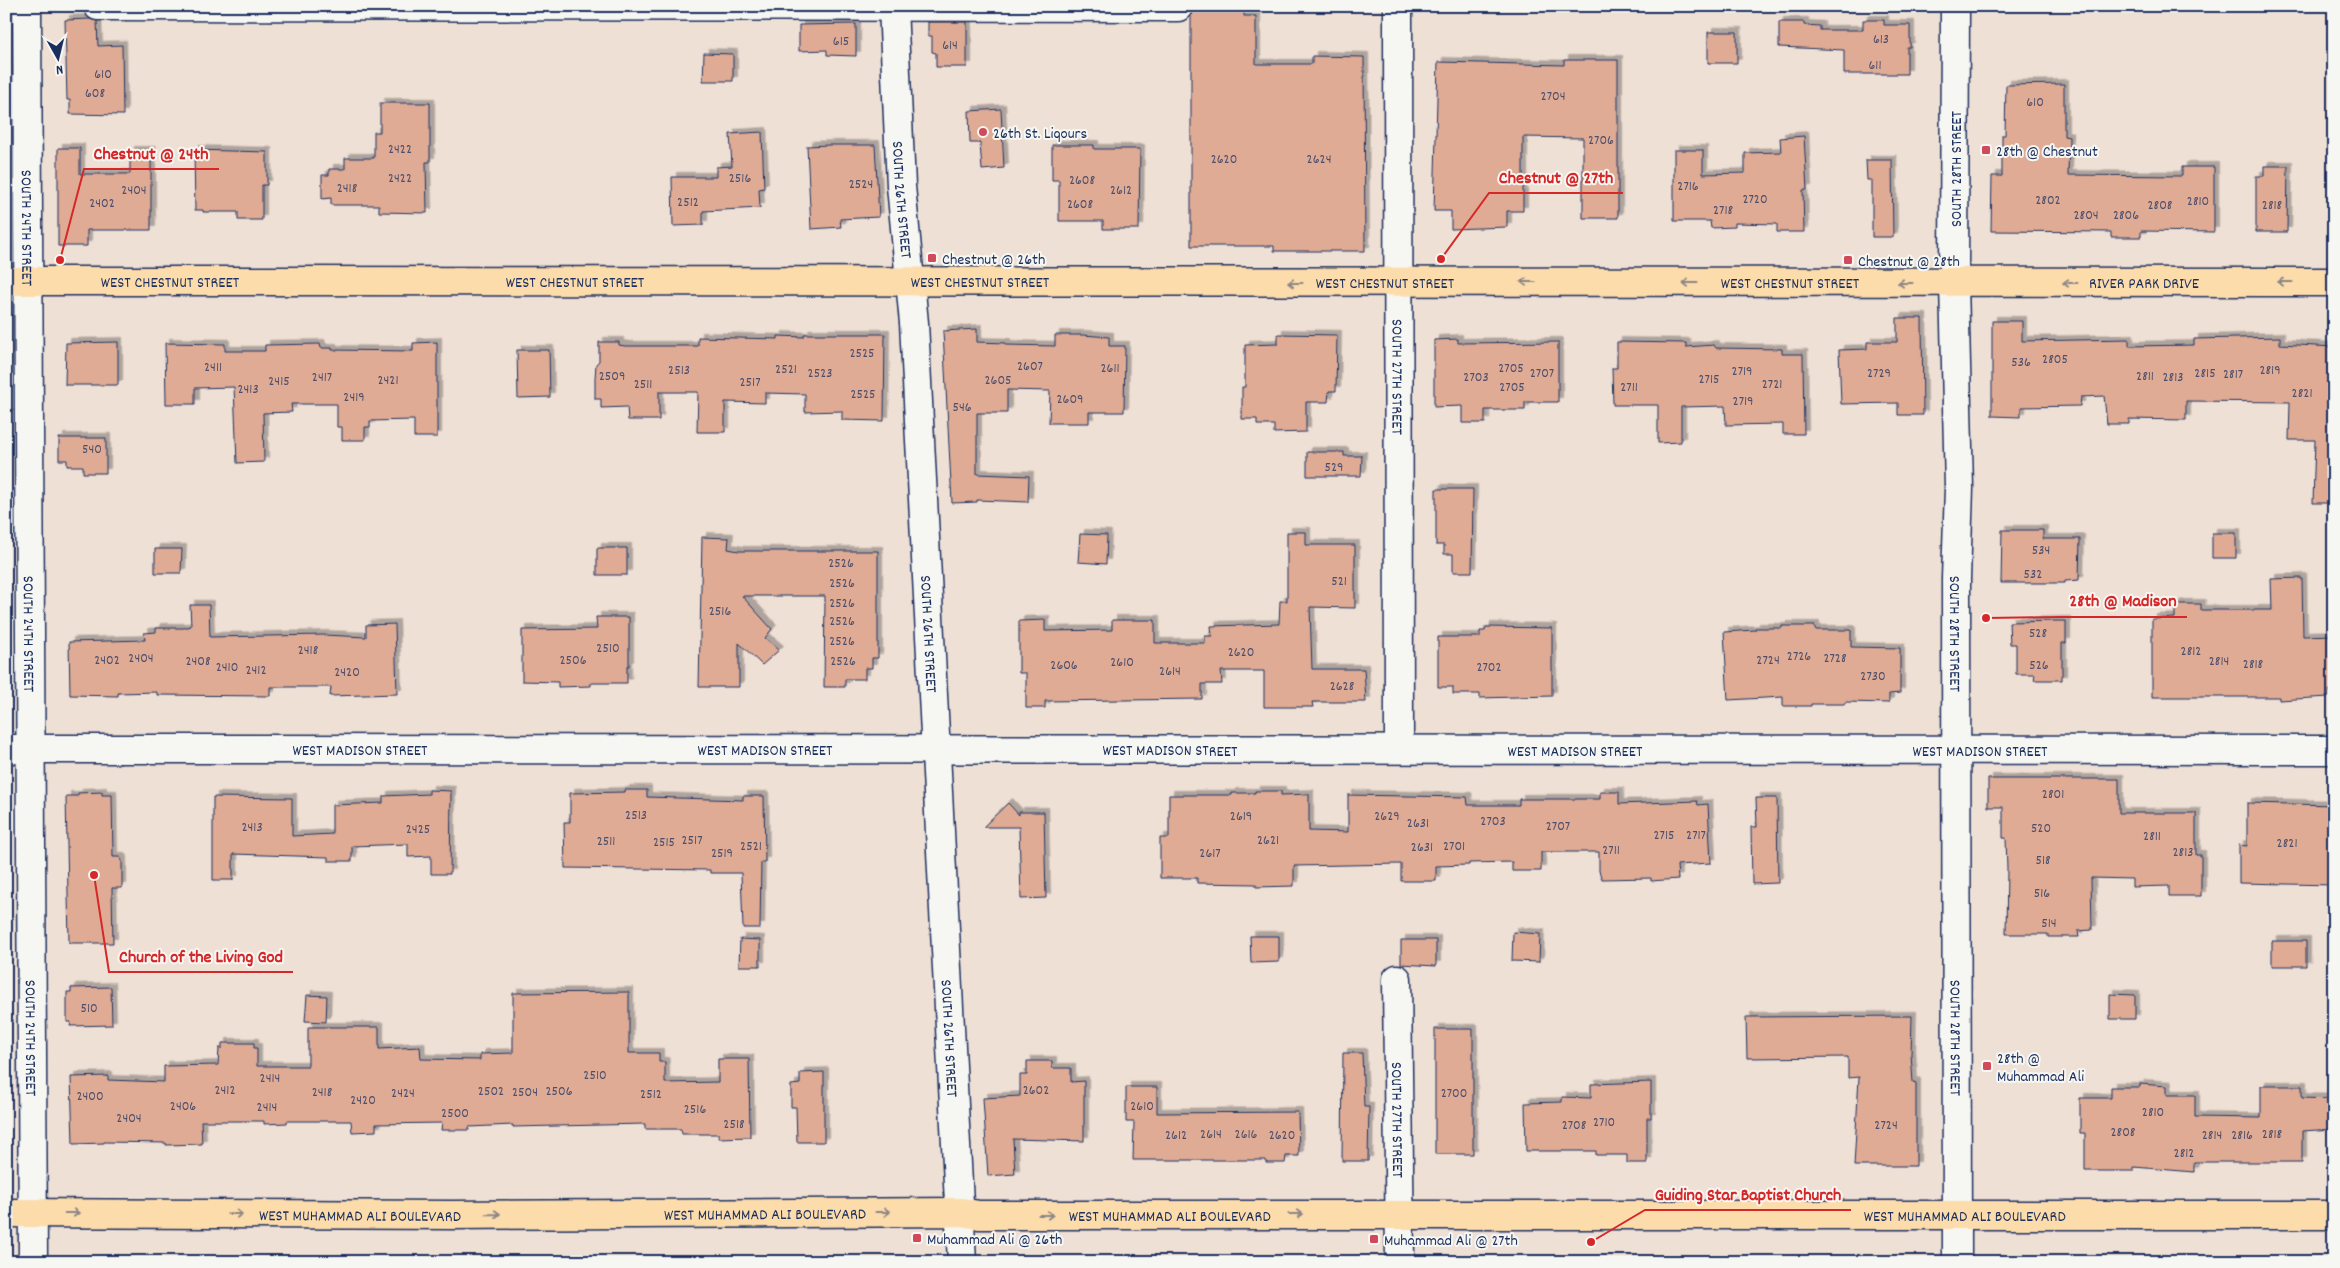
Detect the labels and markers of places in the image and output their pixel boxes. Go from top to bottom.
place label: 26th St. Liqours [993,123,1088,146]
marker: 26th St. Liqours [977,126,989,138]
callout: Chestnut @ 24th [84,136,219,169]
place label: 28th @ Chestnut [1996,141,2098,164]
marker: 28th @ Chestnut [1980,144,1992,156]
callout: Chestnut @ 27th [1489,160,1623,193]
place label: Chestnut @ 26th [942,249,1045,272]
place label: Chestnut @ 28th [1858,251,1960,274]
marker: Chestnut @ 26th [926,252,938,264]
marker: Chestnut @ 28th [1842,254,1854,266]
callout: 28th @ Madison [2060,584,2187,617]
callout: Church of the Living God [109,939,293,972]
place label: 28th @ Muhammad Ali [1997,1048,2084,1089]
marker: 28th @ Muhammad Ali [1981,1060,1993,1072]
callout: Guiding Star Baptist Church [1645,1177,1851,1210]
place label: Muhammad Ali @ 26th [927,1229,1062,1252]
place label: Muhammad Ali @ 27th [1384,1230,1518,1253]
marker: Muhammad Ali @ 26th [911,1232,923,1244]
marker: Muhammad Ali @ 27th [1368,1233,1380,1245]

